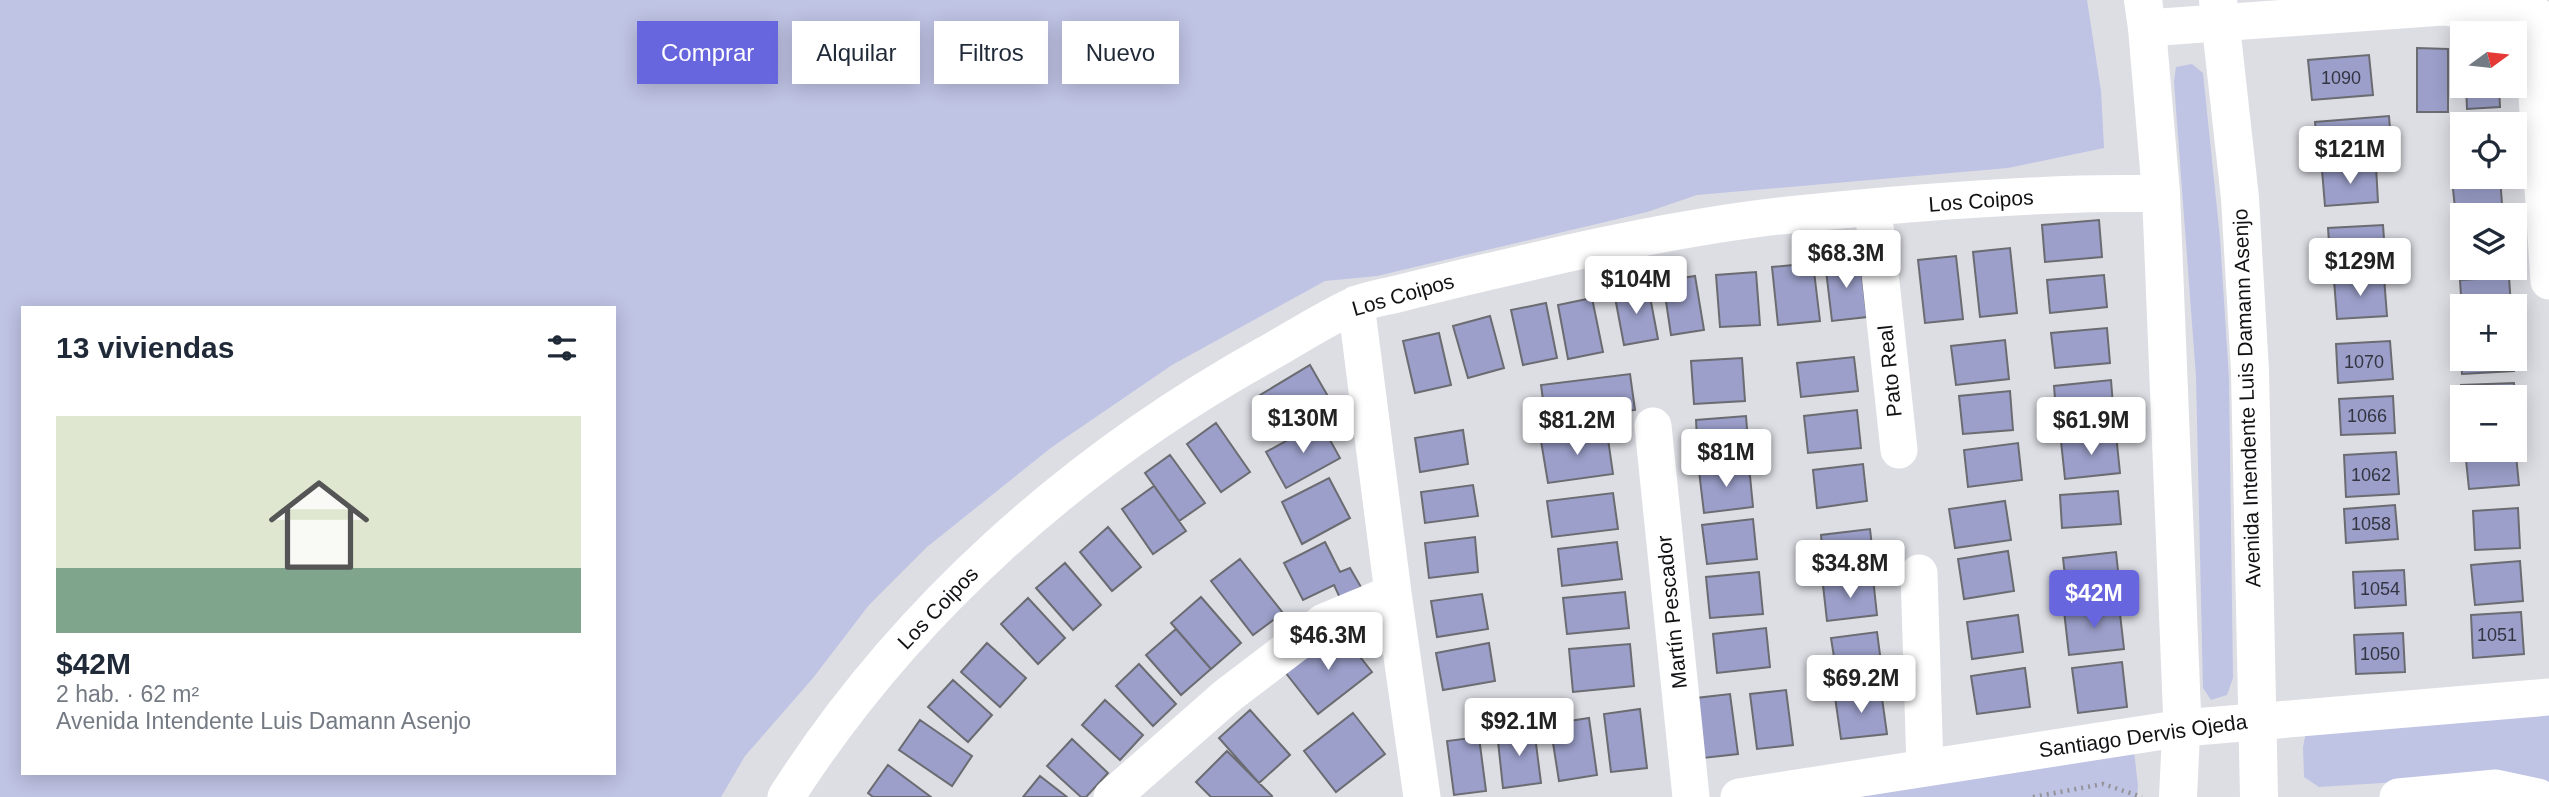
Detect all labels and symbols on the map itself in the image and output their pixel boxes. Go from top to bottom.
north arrow [2450,21,2527,98]
house number: 1090 [2321,68,2361,88]
pin: $121M [2301,127,2399,186]
street label: Los Coipos [1928,185,2034,216]
street label: Avenida Intendente Luis Damann Asenjo [2228,208,2265,588]
pin: $68.3M [1789,230,1903,290]
pin: $129M [2311,238,2409,298]
pin: $104M [1587,256,1685,316]
street label: Los Coipos [1349,269,1457,320]
street label: Pato Real [1873,324,1906,418]
house number: 1070 [2344,352,2384,372]
pin: $130M [1254,396,1352,455]
pin: $81.2M [1520,398,1634,457]
pin: $61.9M [2034,398,2148,457]
house number: 1066 [2347,406,2387,426]
pin: $81M [1685,430,1767,489]
house number: 1062 [2351,465,2391,485]
house number: 1058 [2351,514,2391,534]
street label: Martín Pescador [1652,534,1691,690]
pin: $34.8M [1793,540,1907,600]
street label: Los Coipos [893,562,982,653]
pin: $42M [2053,570,2135,630]
house number: 1054 [2360,579,2400,599]
pin: $46.3M [1271,612,1385,672]
house number: 1051 [2477,625,2517,645]
house number: 1050 [2360,644,2400,664]
pin: $69.2M [1804,656,1918,715]
pin: $92.1M [1462,698,1576,758]
street label: Santiago Dervis Ojeda [2037,709,2249,762]

